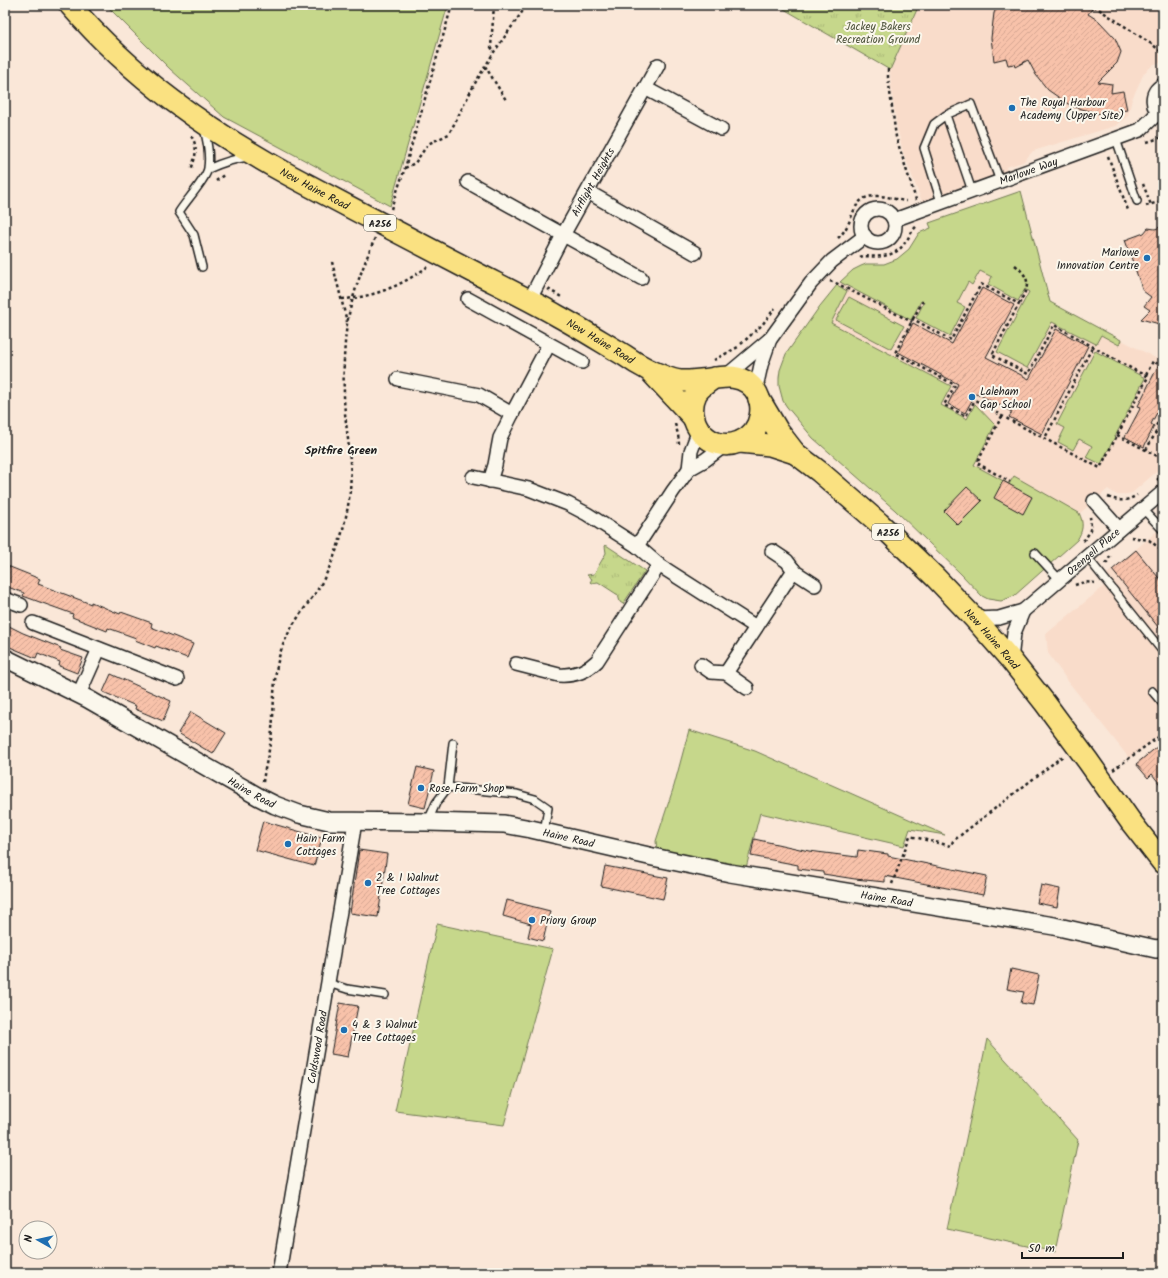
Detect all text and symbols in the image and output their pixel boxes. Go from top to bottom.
park label: Jackey Bakers Recreation Ground [836,18,921,49]
place label: The Royal Harbour Academy (Upper Site) [1020,94,1124,125]
marker: The Royal Harbour Academy (Upper Site) [1007,103,1017,113]
street label: Airflight Heights [567,144,620,220]
street label: Marlowe Way [997,153,1061,191]
street label: New Haine Road [276,163,353,216]
road number: A256 [364,215,396,231]
place label: Marlowe Innovation Centre [1057,244,1139,275]
marker: Marlowe Innovation Centre [1142,253,1152,263]
street label: New Haine Road [563,314,638,370]
place label: Laleham Gap School [980,383,1031,414]
marker: Laleham Gap School [967,392,977,402]
district label: Spitfire Green [305,441,378,460]
road number: A256 [872,524,904,540]
street label: Ozengell Place [1063,524,1125,580]
street label: New Haine Road [959,604,1024,674]
street label: Haine Road [224,773,279,814]
place label: Rose Farm Shop [429,780,505,798]
marker: Rose Farm Shop [416,783,426,793]
street label: Haine Road [541,824,596,853]
place label: Hain Farm Cottages [296,830,345,861]
marker: Hain Farm Cottages [283,839,293,849]
place label: 2 & 1 Walnut Tree Cottages [376,869,440,900]
marker: 2 & 1 Walnut Tree Cottages [363,878,373,888]
street label: Haine Road [859,886,914,913]
place label: Priory Group [540,912,597,930]
marker: Priory Group [527,915,537,925]
street label: Coldswood Road [303,1009,333,1085]
place label: 4 & 3 Walnut Tree Cottages [352,1016,418,1047]
marker: 4 & 3 Walnut Tree Cottages [339,1025,349,1035]
north arrow [18,1220,58,1260]
text: N [20,1234,38,1243]
scale bar [1022,1234,1123,1260]
text: 50 m [1028,1239,1055,1258]

